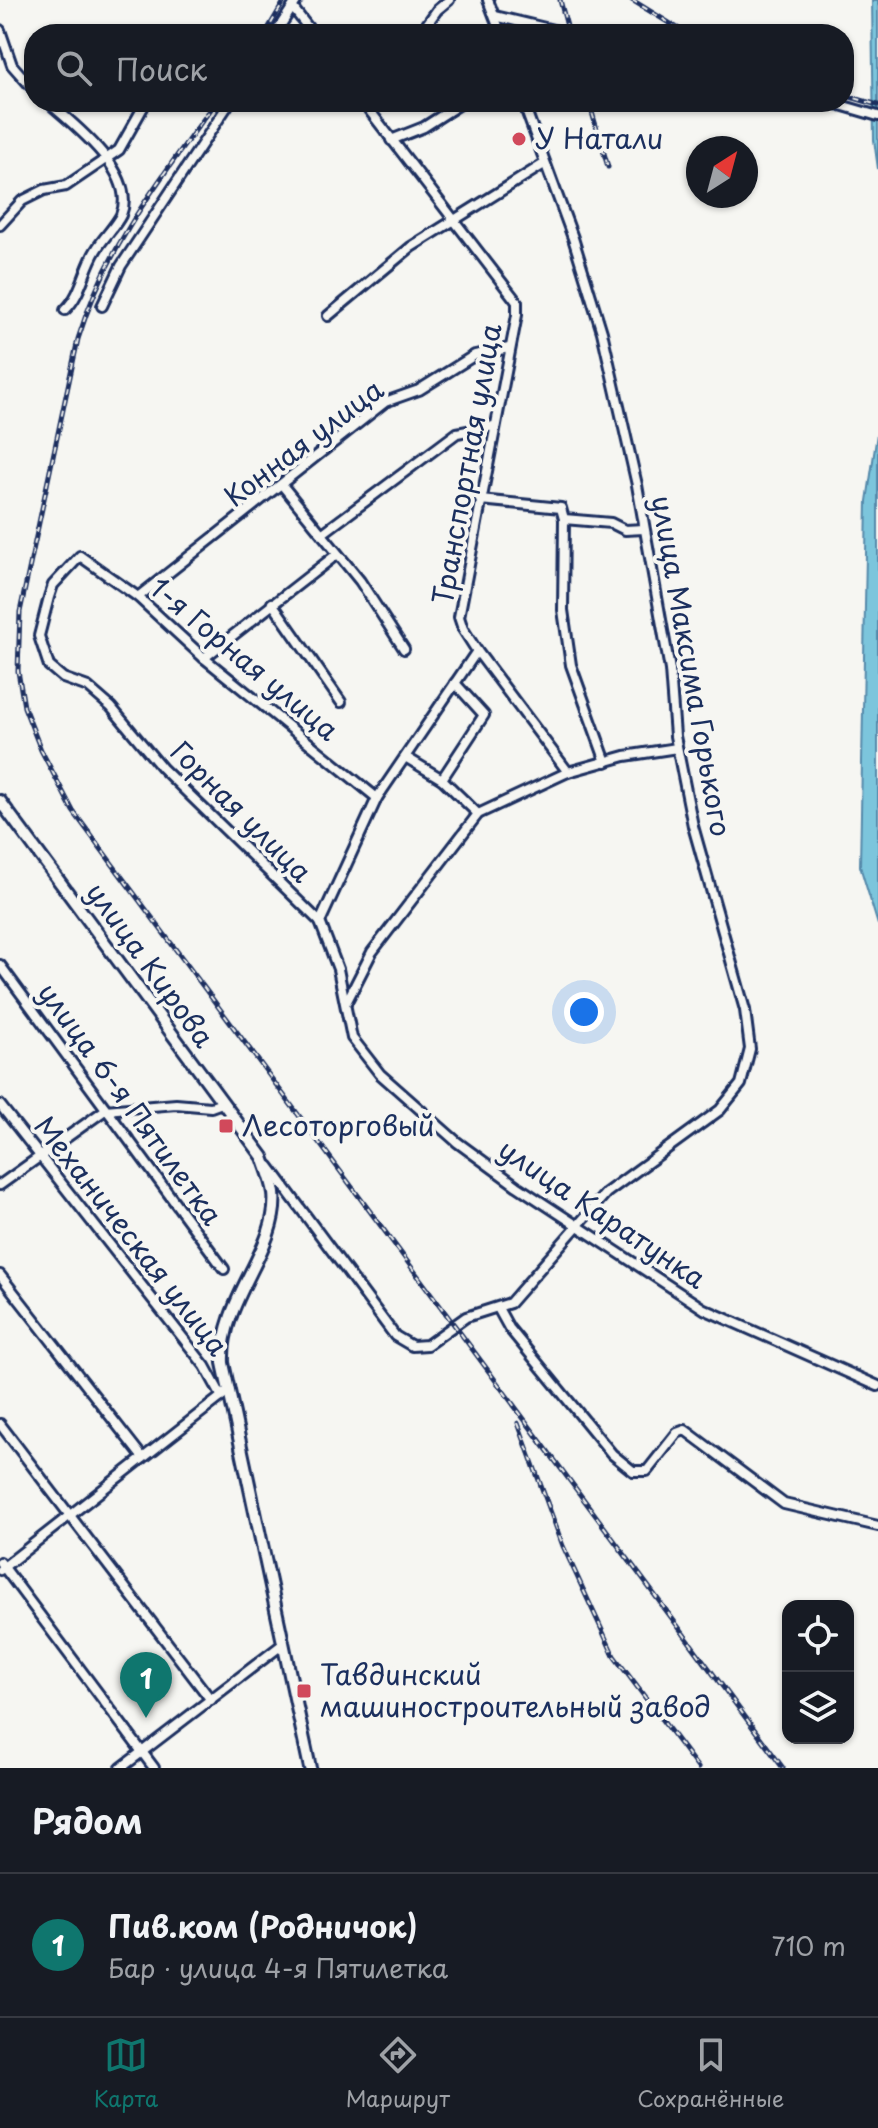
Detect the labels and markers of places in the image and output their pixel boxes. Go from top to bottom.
place label: У Натали [535,116,664,159]
marker: У Натали [510,130,528,148]
place label: Лесоторговый [242,1103,434,1146]
marker: Лесоторговый [217,1117,235,1135]
pin: 1 [120,1652,172,1718]
place label: Тавдинский машиностроительный завод [320,1652,711,1727]
marker: Тавдинский машиностроительный завод [295,1682,313,1700]

